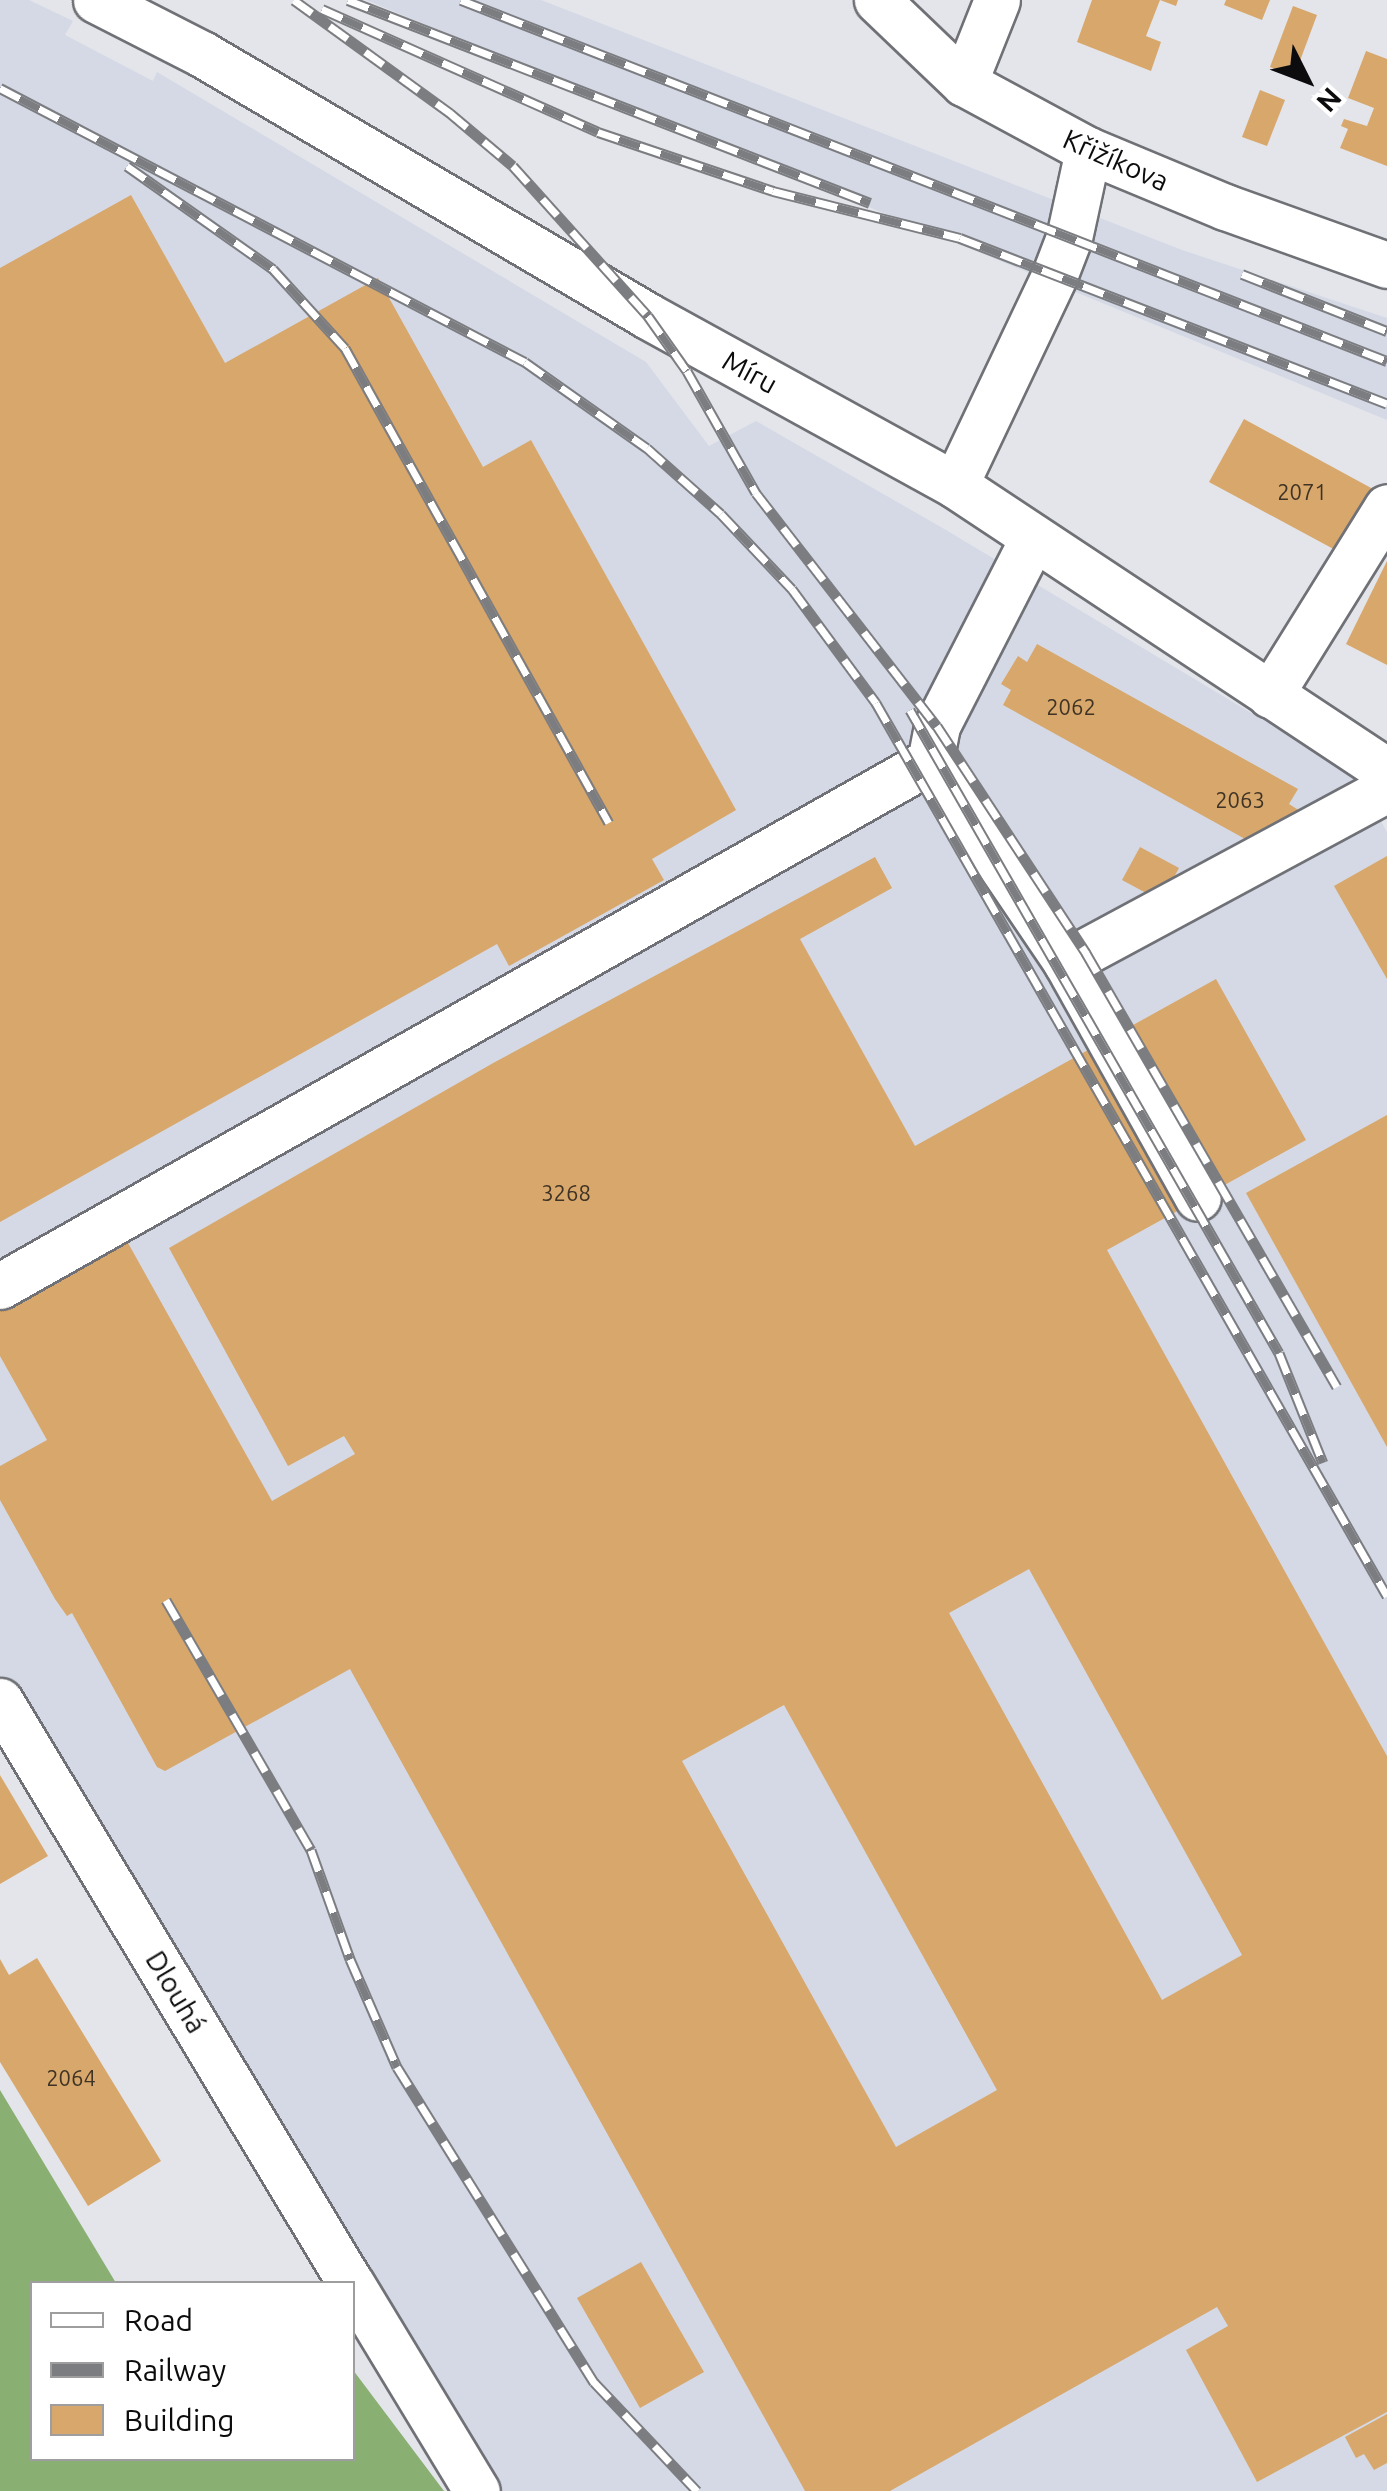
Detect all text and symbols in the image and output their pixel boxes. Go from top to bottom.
north arrow [1257,30,1357,130]
text: N [1311,82,1348,119]
street label: Křižíkova [1058,122,1174,198]
street label: Míru [717,343,783,401]
house number: 2071 [1277,479,1327,505]
house number: 2062 [1046,694,1096,720]
house number: 2063 [1215,787,1265,813]
house number: 3268 [541,1180,591,1206]
street label: Dlouhá [138,1945,214,2039]
house number: 2064 [46,2065,96,2091]
legend [30,2281,355,2461]
text: Road [124,2303,193,2337]
text: Railway [124,2353,226,2387]
text: Building [124,2403,235,2437]

